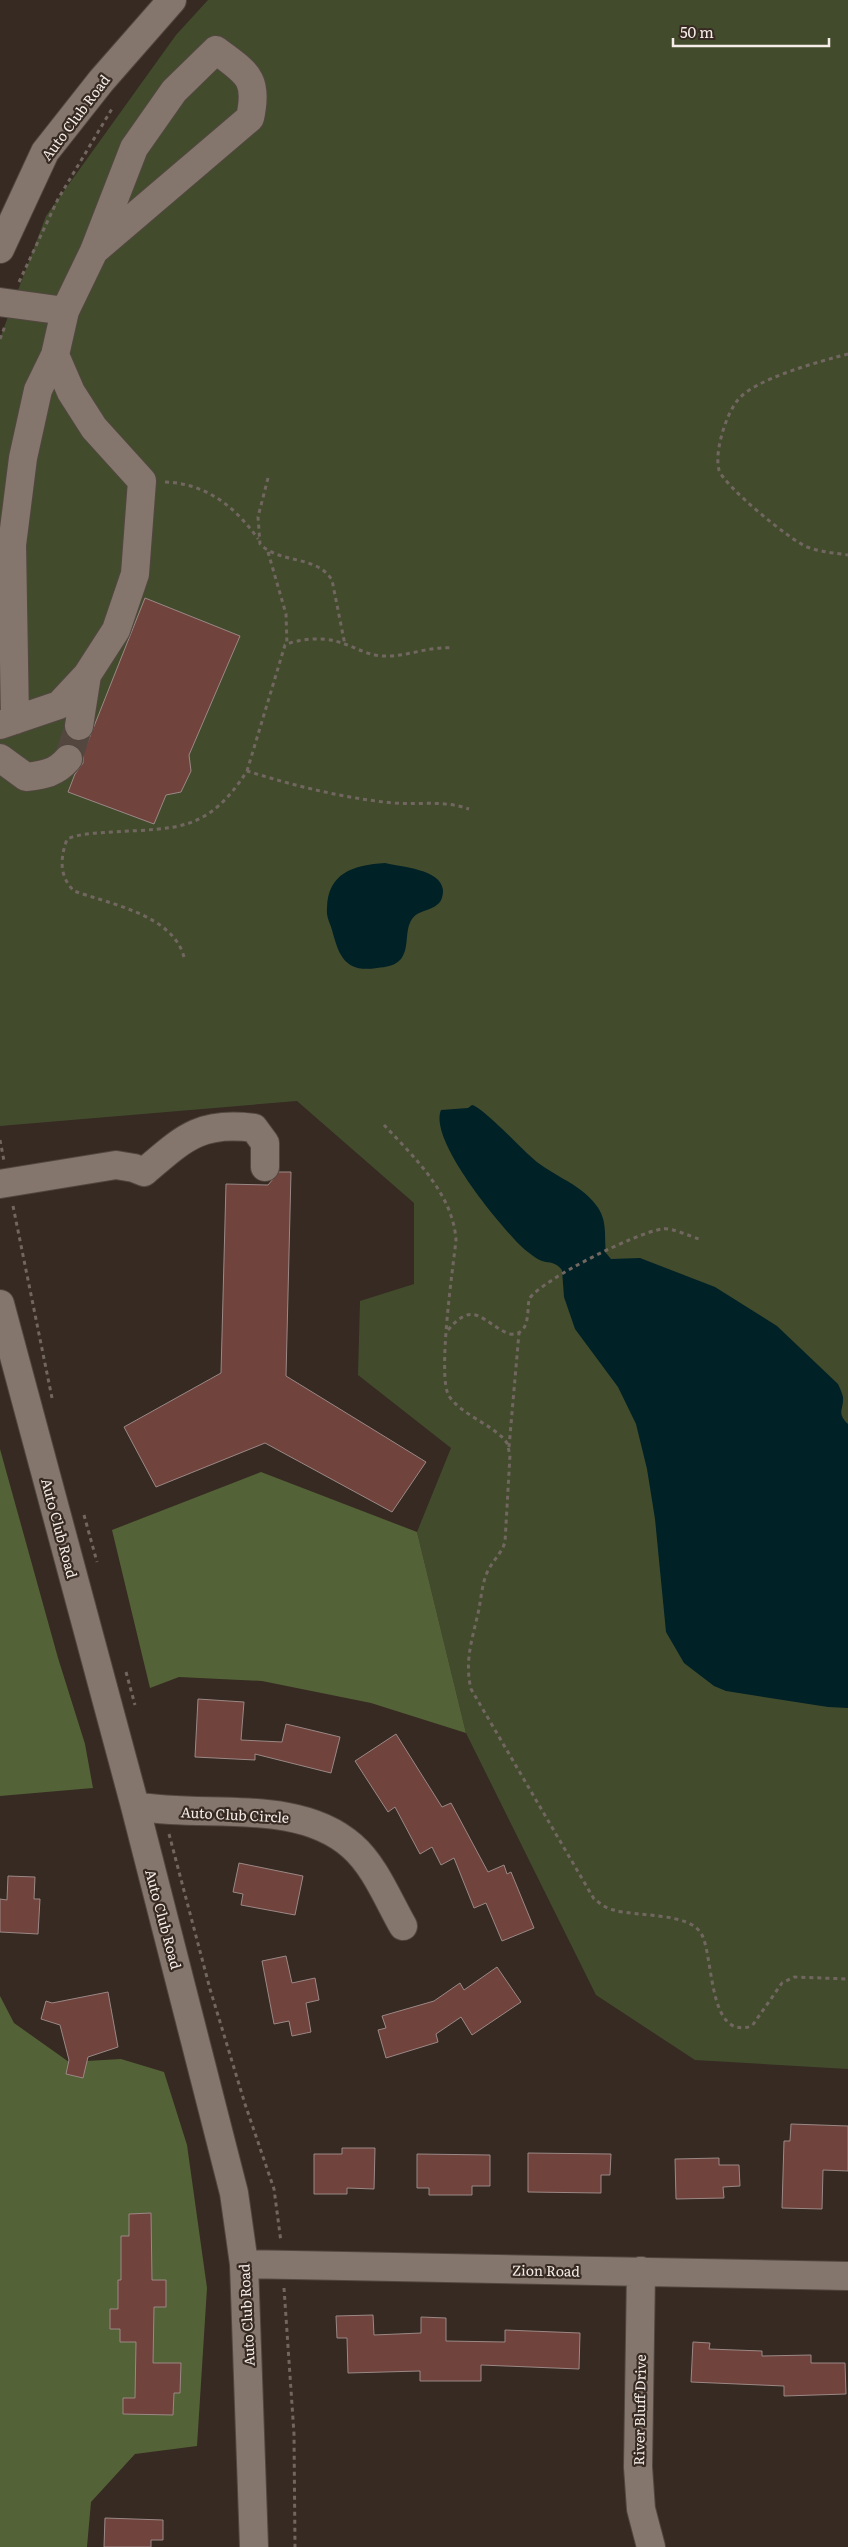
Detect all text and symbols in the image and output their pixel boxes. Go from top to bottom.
scale bar [673,15,829,47]
text: 50 m [680,20,714,43]
street label: Auto Club Road [36,70,114,164]
street label: Auto Club Road [37,1476,83,1581]
street label: Auto Club Circle [180,1801,290,1827]
street label: Auto Club Road [141,1867,187,1972]
street label: Zion Road [512,2259,581,2281]
street label: Auto Club Road [233,2263,259,2367]
street label: River Bluff Drive [628,2354,650,2466]

